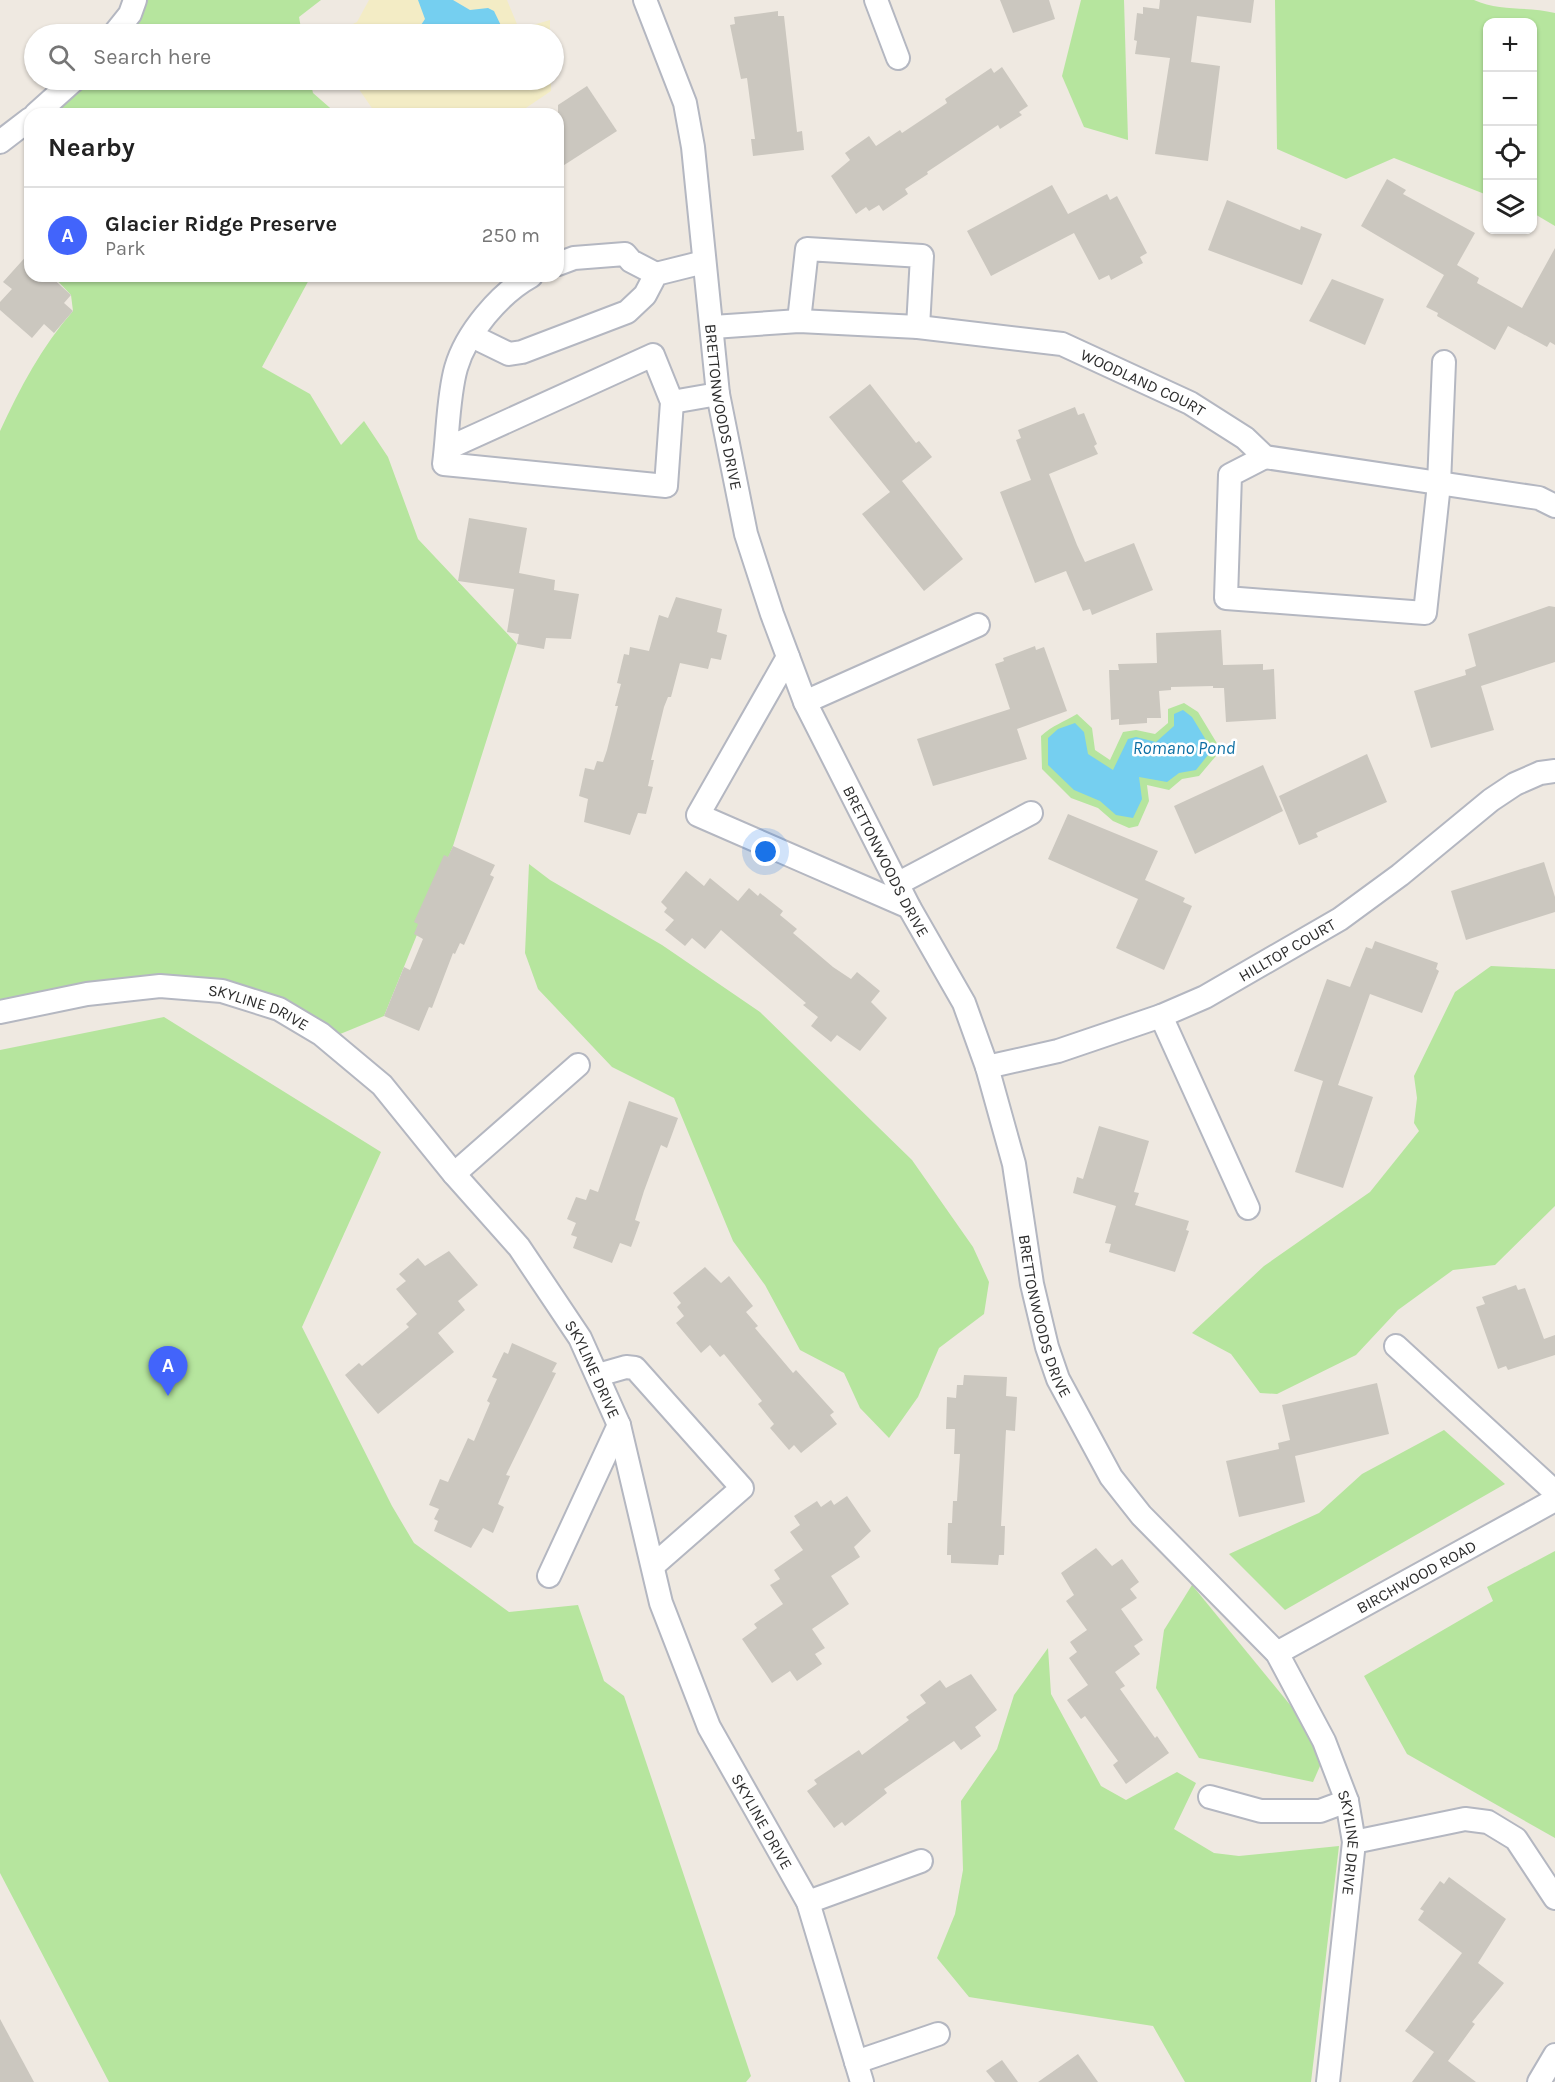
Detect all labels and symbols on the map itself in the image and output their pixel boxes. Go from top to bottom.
street label: BRETTONWOODS DRIVE [701,323,746,492]
street label: WOODLAND COURT [1077,345,1209,420]
water label: Romano Pond [1133,737,1236,759]
street label: BRETTONWOODS DRIVE [839,782,933,940]
your location [751,837,780,866]
street label: HILLTOP COURT [1235,915,1339,986]
street label: SKYLINE DRIVE [207,981,312,1035]
street label: BRETTONWOODS DRIVE [1015,1233,1075,1401]
street label: SKYLINE DRIVE [561,1317,624,1421]
pin: A [148,1346,188,1396]
street label: BIRCHWOOD ROAD [1353,1536,1480,1617]
street label: SKYLINE DRIVE [727,1770,796,1873]
street label: SKYLINE DRIVE [1334,1787,1363,1896]

